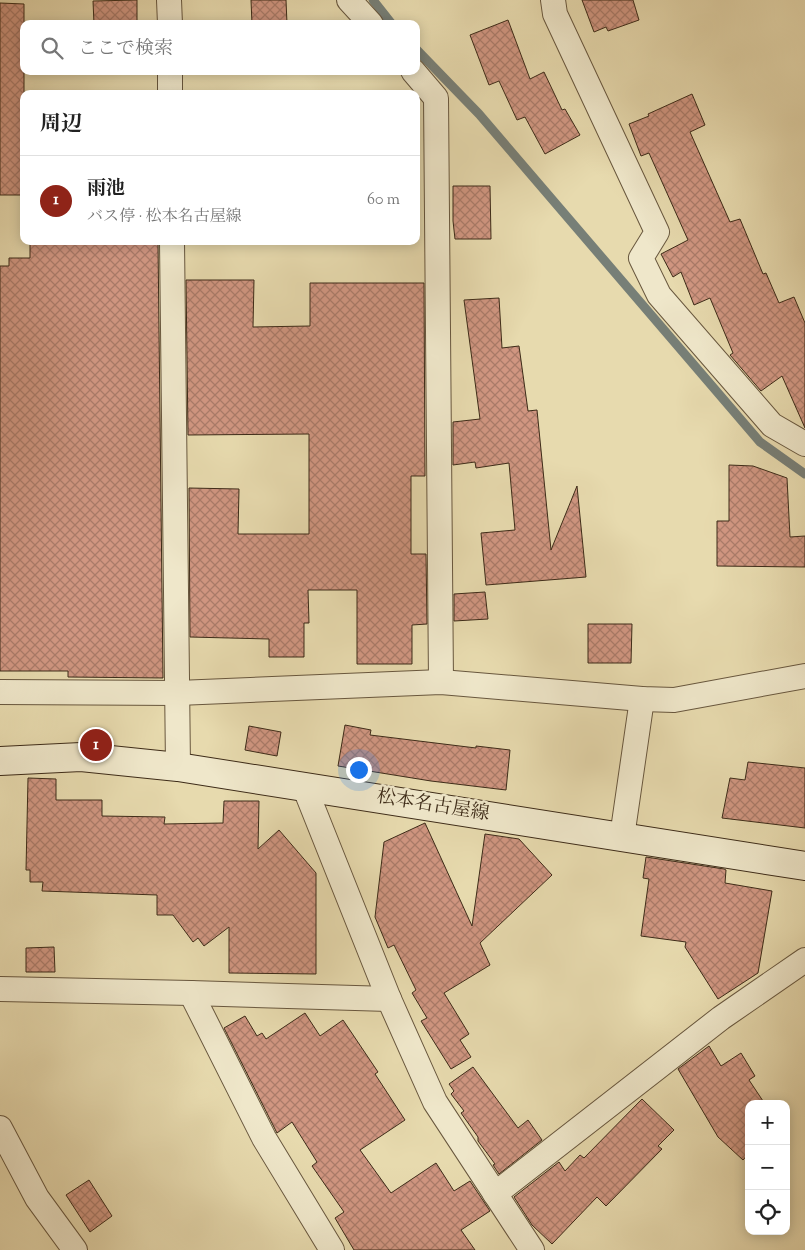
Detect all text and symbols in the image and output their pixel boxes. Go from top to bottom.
search box [20,20,420,75]
icon: search [38,34,66,62]
text: ここで検索 [78,36,173,63]
text: 周辺 [40,110,82,140]
text: 雨池 [87,176,125,203]
text: 1 [53,189,59,212]
text: 60 m [367,189,400,212]
text: バス停 · 松本名古屋線 [87,206,242,229]
pin: 1 [80,726,112,764]
your location [346,757,372,783]
street label: 松本名古屋線 [375,784,491,828]
map controls [745,1100,790,1235]
button: + [745,1100,790,1145]
button: − [745,1145,790,1190]
button: locate [745,1190,790,1235]

